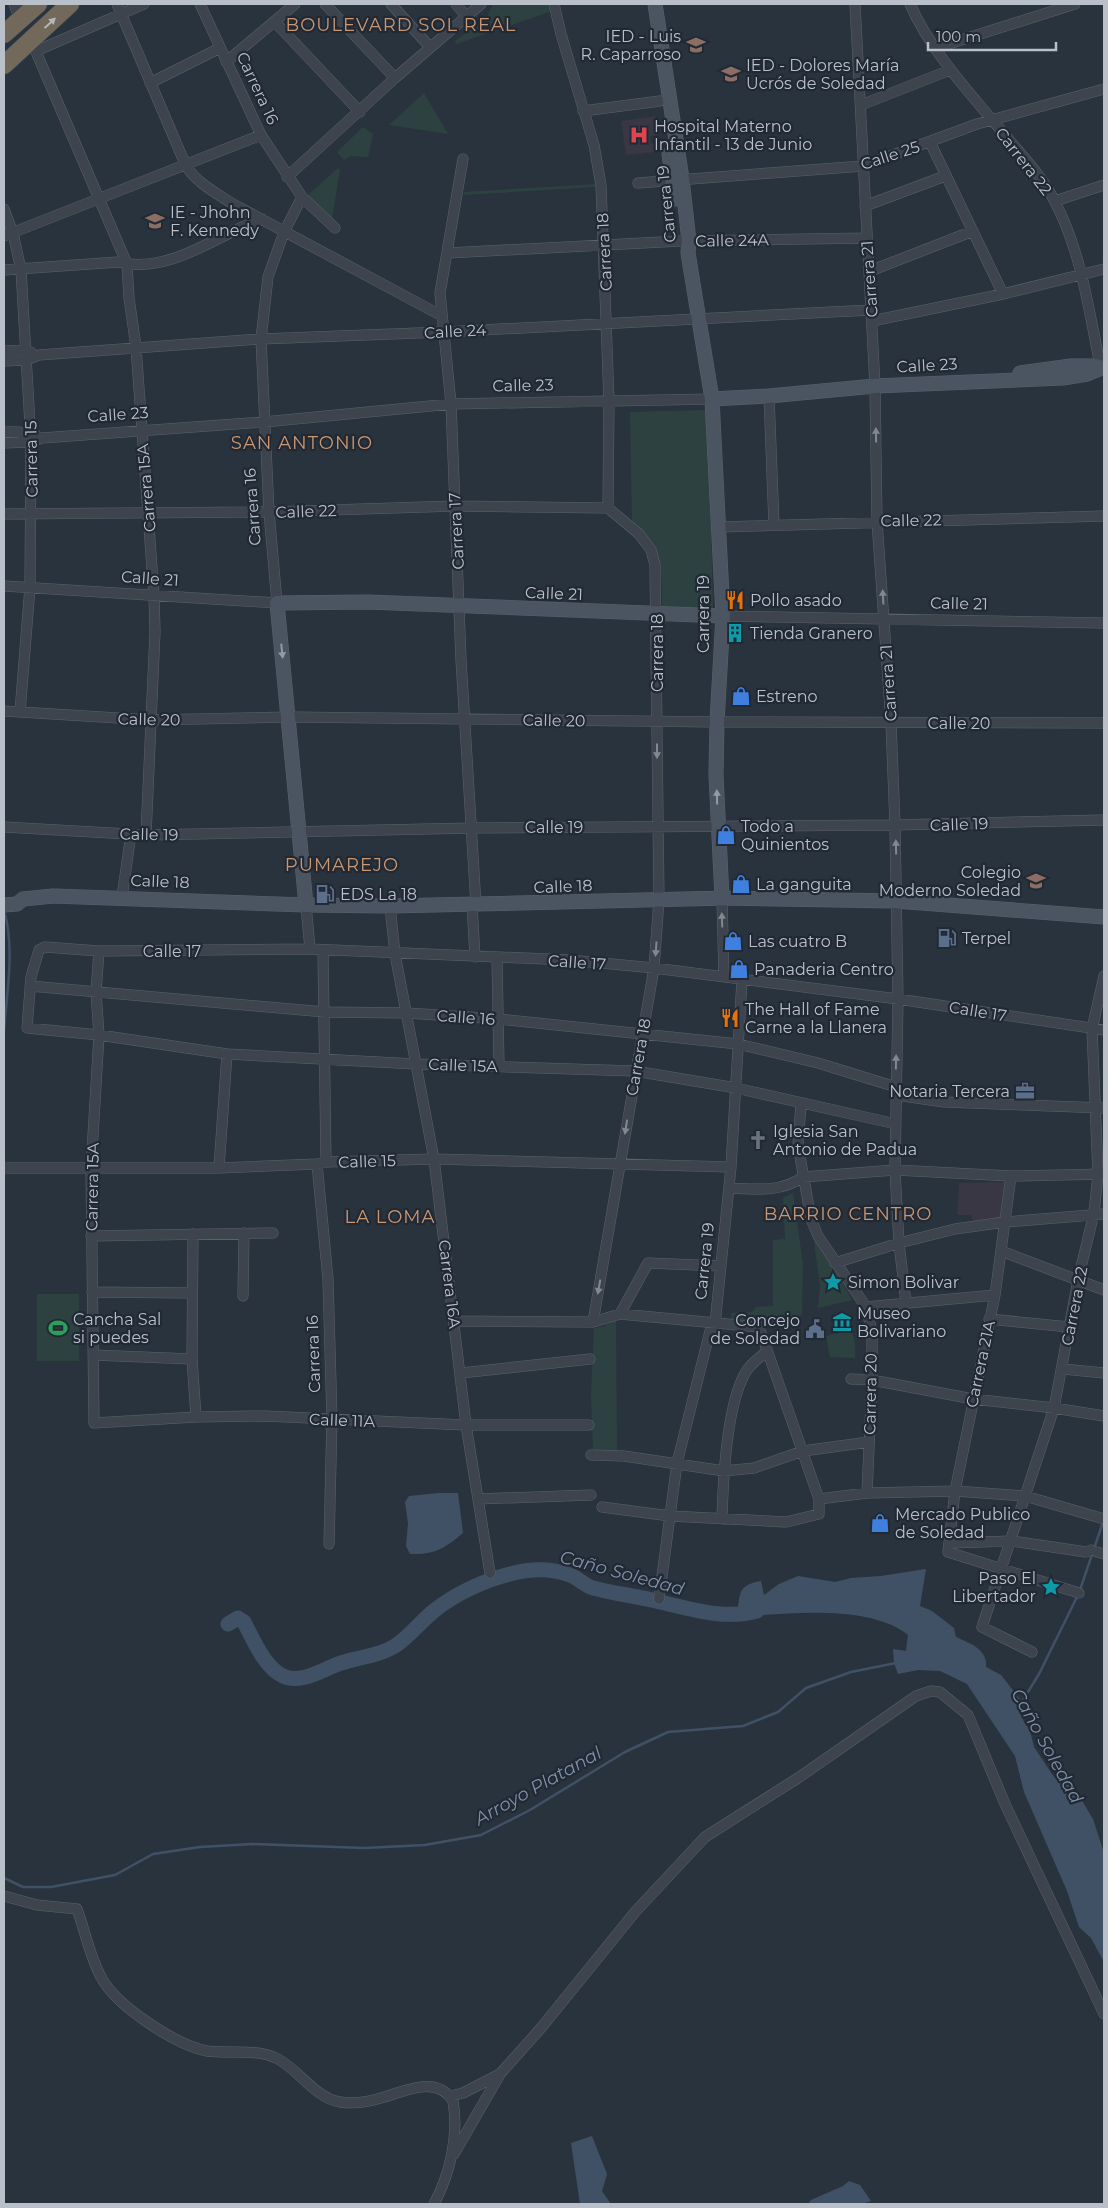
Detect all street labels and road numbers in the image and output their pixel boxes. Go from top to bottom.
street label: Carrera 16 [233,49,283,128]
street label: Carrera 22 [991,124,1056,199]
street label: Calle 25 [858,137,922,174]
street label: Carrera 19 [653,164,680,244]
street label: Carrera 18 [593,212,616,292]
street label: Calle 24A [695,230,770,251]
street label: Carrera 21 [857,240,882,318]
street label: Calle 24 [423,320,487,343]
street label: Calle 23 [896,354,958,377]
street label: Calle 23 [492,375,554,396]
street label: Calle 23 [87,403,149,426]
street label: Carrera 15 [21,420,42,498]
street label: Carrera 15A [133,443,160,533]
street label: Carrera 16 [240,467,265,546]
street label: Carrera 17 [445,492,468,570]
street label: Calle 22 [275,501,337,522]
street label: Calle 22 [880,510,942,531]
street label: Calle 21 [120,567,180,590]
street label: Carrera 19 [694,575,713,653]
street label: Calle 21 [525,583,583,604]
street label: Calle 21 [930,593,988,614]
street label: Carrera 18 [648,614,667,692]
street label: Carrera 21 [876,644,901,722]
street label: Calle 20 [117,709,181,730]
street label: Calle 20 [522,710,586,731]
street label: Calle 20 [928,714,990,733]
street label: Calle 19 [929,814,989,835]
street label: Calle 19 [525,818,583,837]
street label: Calle 19 [120,824,178,845]
street label: Calle 18 [130,871,190,892]
street label: Calle 18 [533,876,593,897]
street label: Calle 17 [143,942,201,961]
street label: Calle 17 [547,951,607,974]
street label: Calle 17 [948,998,1008,1025]
street label: Calle 16 [436,1006,496,1029]
street label: Carrera 18 [622,1017,655,1097]
street label: Calle 15A [428,1055,499,1076]
street label: Carrera 15A [82,1142,103,1231]
street label: Calle 15 [338,1151,396,1172]
street label: Carrera 19 [691,1221,718,1301]
street label: Carrera 16A [435,1239,464,1330]
street label: Carrera 22 [1057,1265,1091,1347]
street label: Carrera 16 [303,1315,324,1393]
street label: Carrera 21A [962,1318,999,1409]
street label: Carrera 20 [860,1353,881,1435]
street label: Calle 11A [309,1410,376,1431]

